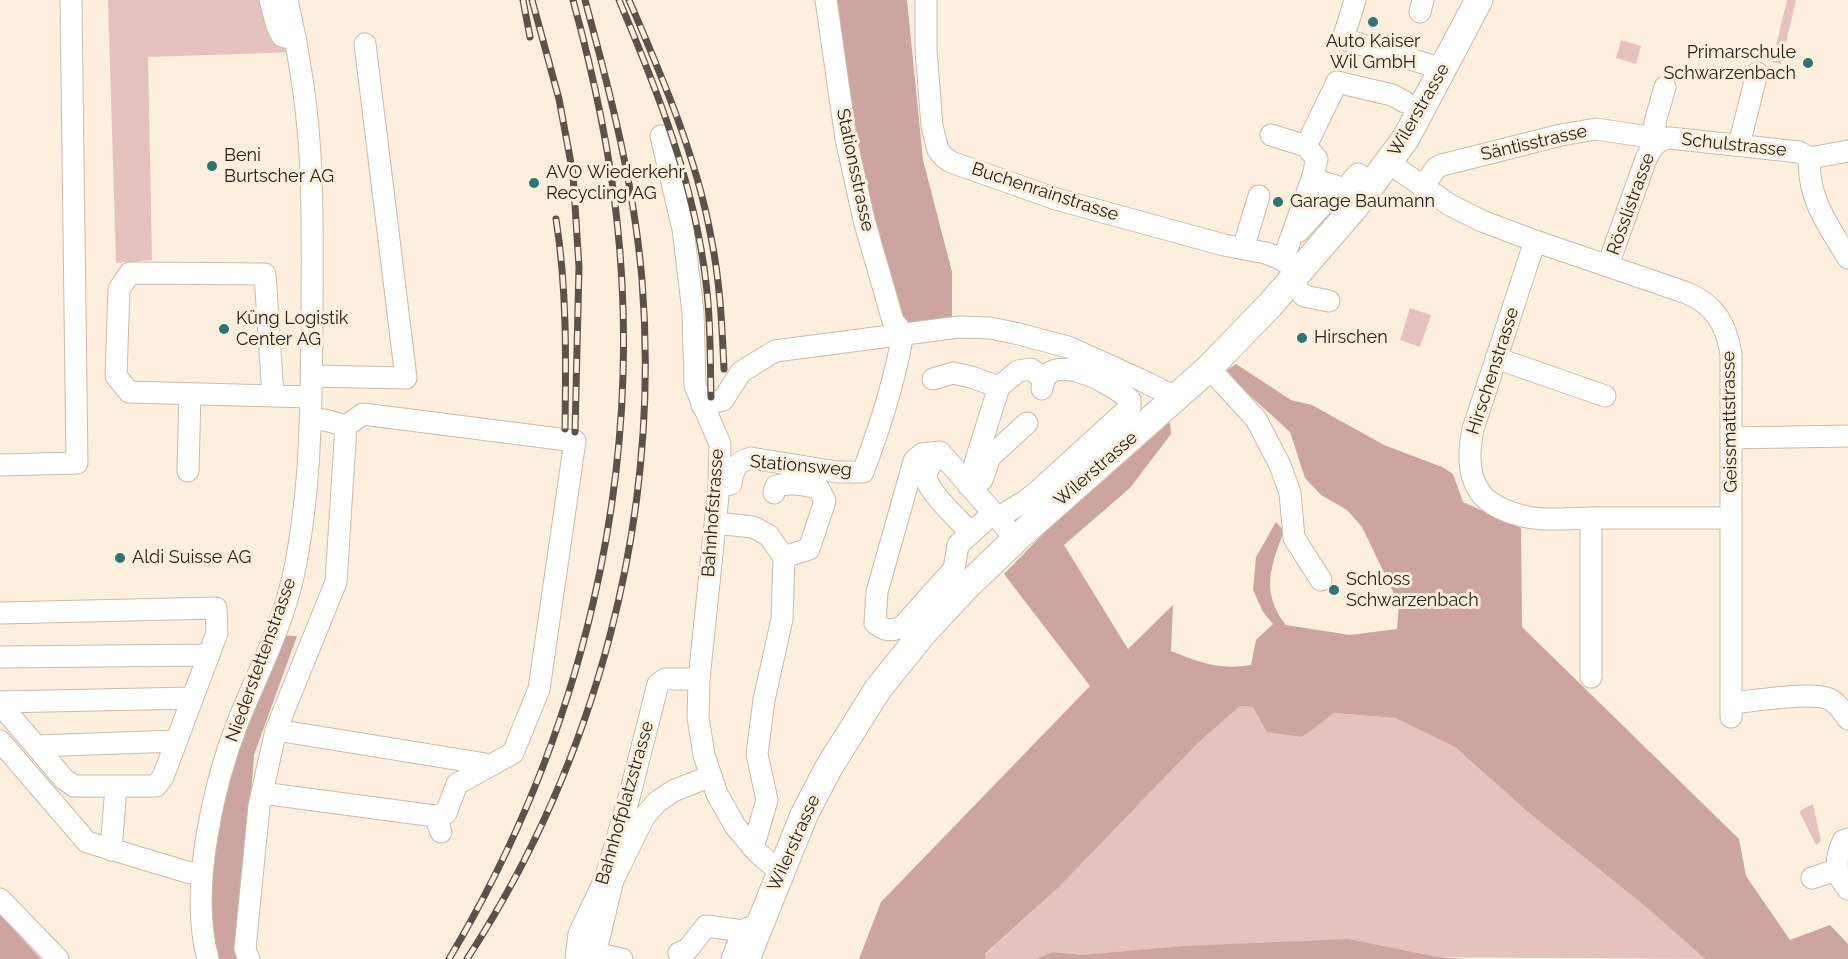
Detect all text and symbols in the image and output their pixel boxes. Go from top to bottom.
marker: Auto Kaiser Wil GmbH [1366,15,1380,29]
place label: Auto Kaiser Wil GmbH [1326,31,1420,74]
place label: Primarschule Schwarzenbach [1663,42,1796,84]
marker: Primarschule Schwarzenbach [1801,56,1815,70]
street label: Wilerstrasse [1384,60,1454,160]
street label: Stationsstrasse [831,107,879,233]
street label: Säntisstrasse [1479,120,1589,166]
street label: Schulstrasse [1680,129,1788,161]
place label: Beni Burtscher AG [224,145,334,188]
street label: Rösslistrasse [1603,150,1659,258]
street label: Buchenrainstrasse [969,158,1121,226]
marker: Beni Burtscher AG [205,159,219,173]
place label: AVO Wiederkehr Recycling AG [546,162,685,204]
marker: AVO Wiederkehr Recycling AG [527,176,541,190]
place label: Garage Baumann [1290,191,1435,213]
marker: Garage Baumann [1271,195,1285,209]
street label: Hirschenstrasse [1462,305,1524,437]
place label: Küng Logistik Center AG [236,308,348,350]
marker: Küng Logistik Center AG [217,322,231,336]
place label: Hirschen [1314,327,1388,349]
marker: Hirschen [1295,331,1309,345]
street label: Geissmattstrasse [1718,351,1742,493]
street label: Wilerstrasse [1050,427,1142,511]
street label: Bahnhofstrasse [698,448,728,578]
street label: Stationsweg [749,451,853,481]
place label: Aldi Suisse AG [132,547,251,569]
marker: Aldi Suisse AG [113,551,127,565]
place label: Schloss Schwarzenbach [1346,569,1479,612]
street label: Niederstettenstrasse [221,575,301,745]
marker: Schloss Schwarzenbach [1327,583,1341,597]
street label: Bahnhofplatzstrasse [591,719,659,887]
street label: Wilerstrasse [763,791,825,895]

